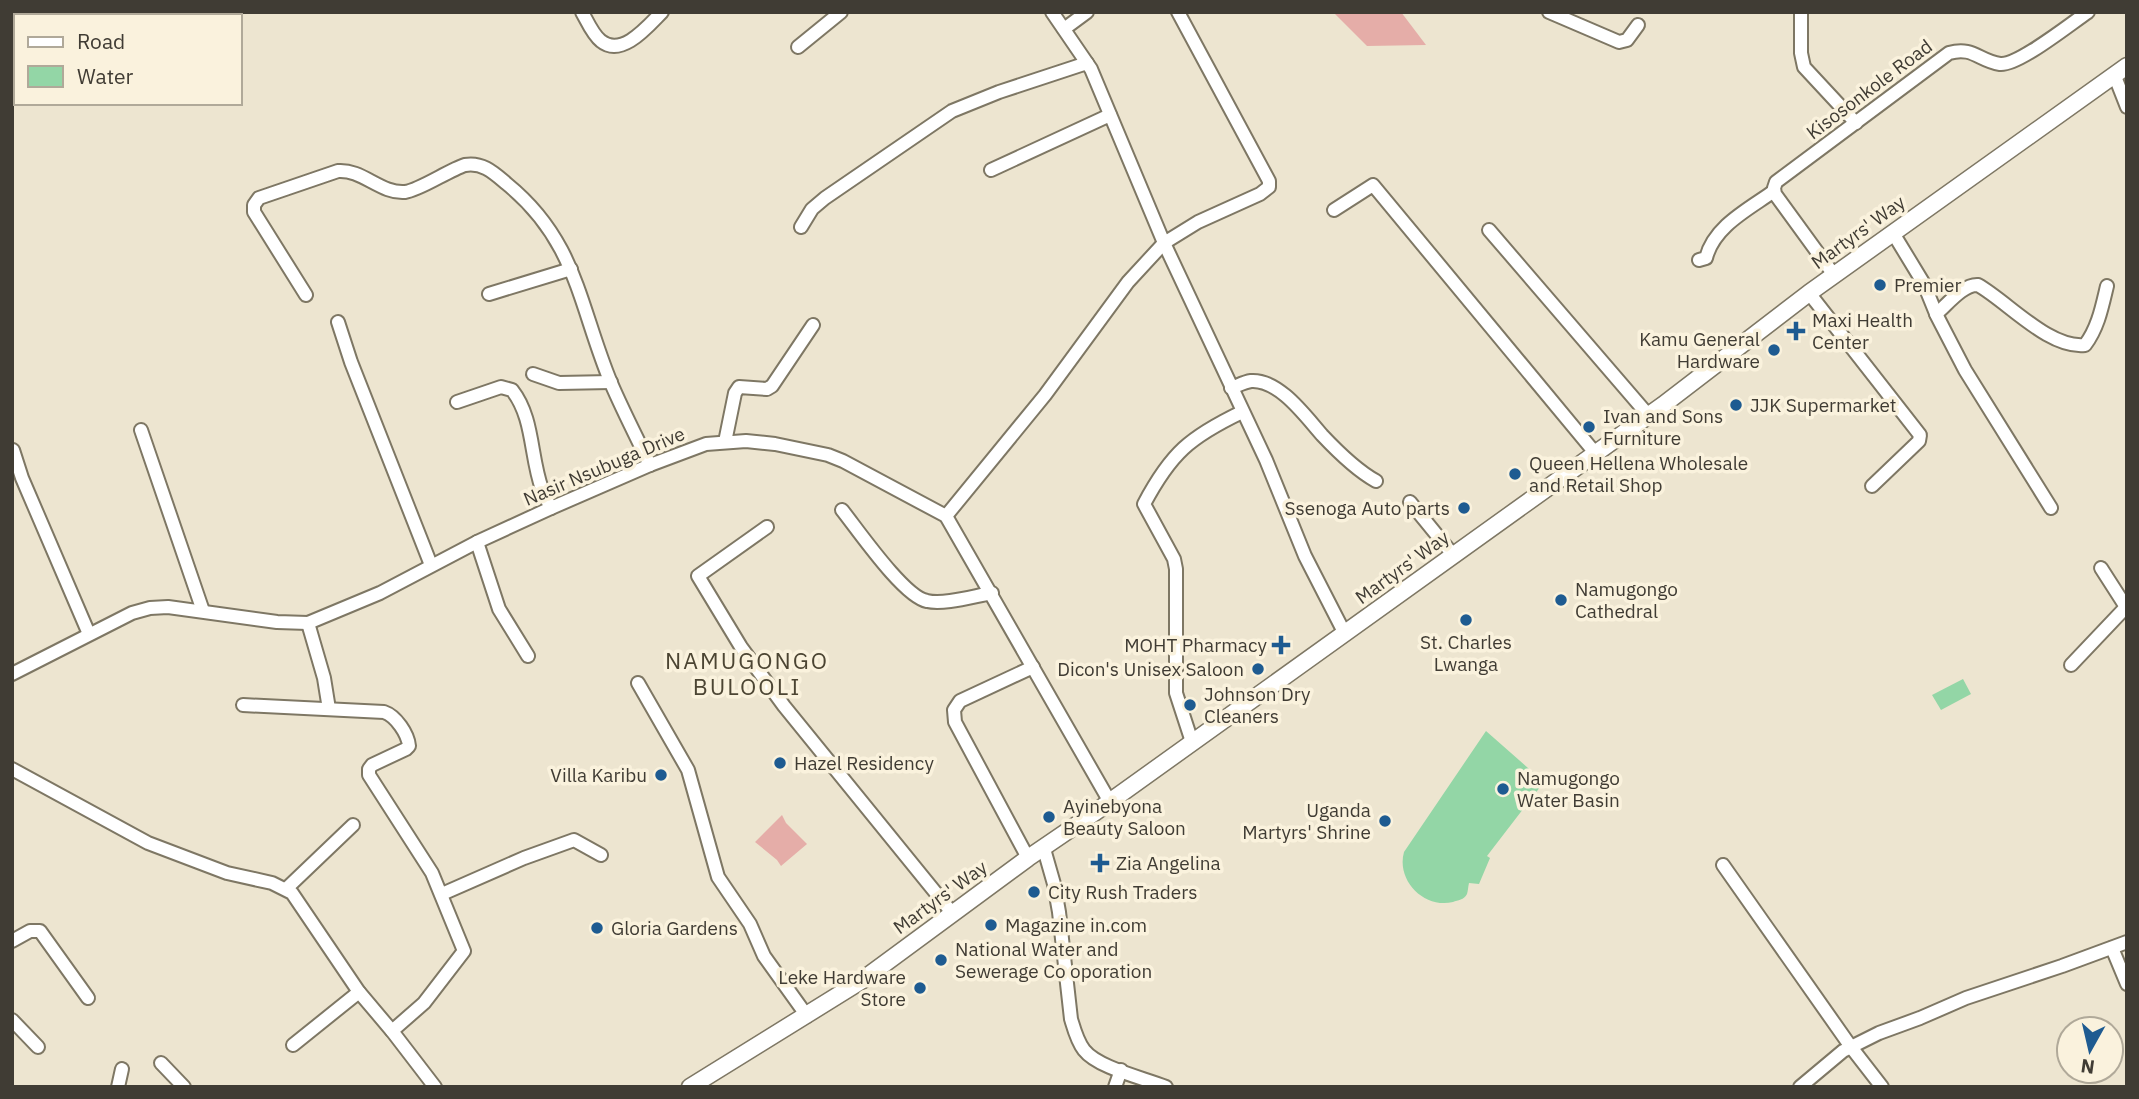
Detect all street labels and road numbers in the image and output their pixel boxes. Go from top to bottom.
street label: Kisosonkole Road [1801,34,1937,144]
street label: Martyrs' Way [1806,190,1910,274]
street label: Nasir Nsubuga Drive [520,421,688,511]
street label: Martyrs' Way [1350,525,1454,609]
street label: Martyrs' Way [888,855,992,939]

